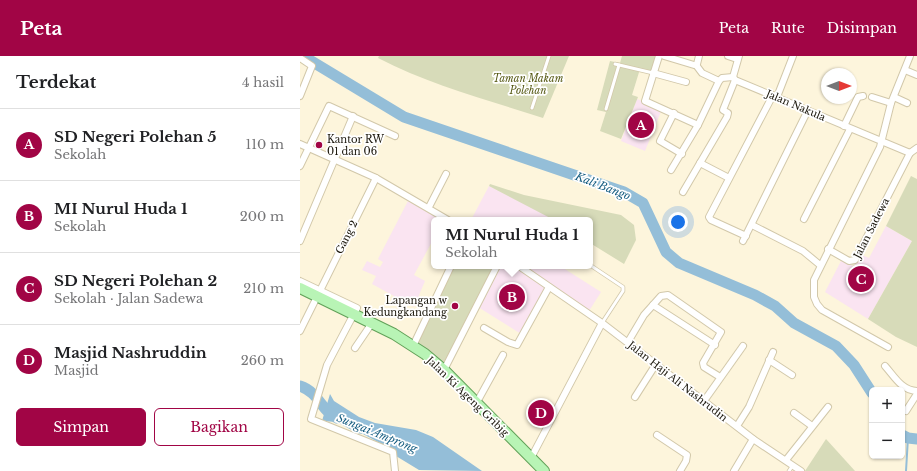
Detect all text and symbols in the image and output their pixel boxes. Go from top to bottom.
text: Peta [20,17,62,40]
text: Peta [719,19,749,37]
text: Rute [771,19,805,37]
text: Disimpan [827,19,897,37]
north arrow [821,68,857,104]
text: Terdekat [16,72,96,93]
park label: Taman Makam Polehan [493,72,564,97]
text: 4 hasil [242,74,284,91]
street label: Jalan Nakula [762,86,828,124]
pin: A [628,110,654,140]
text: SD Negeri Polehan 5 [54,127,216,146]
place label: Kantor RW 01 dan 06 [327,133,384,158]
text: A [24,136,34,153]
text: 110 m [245,136,284,153]
marker: Kantor RW 01 dan 06 [314,140,324,150]
text: Sekolah [54,146,106,163]
water label: Kali Bango [572,169,633,203]
street label: Jalan Sadewa [850,195,892,262]
text: MI Nurul Huda 1 [54,199,187,218]
text: B [24,208,34,225]
text: 200 m [240,208,284,225]
your location [668,212,688,232]
popup [431,217,593,269]
text: Sekolah [54,218,106,235]
street label: Gang 2 [332,218,360,256]
text: MI Nurul Huda 1 [445,225,579,244]
text: Sekolah [445,244,498,261]
pin: C [848,264,874,294]
text: SD Negeri Polehan 2 [54,271,217,290]
text: C [24,280,34,297]
text: 210 m [243,280,284,297]
pin: B [499,282,525,312]
text: Sekolah · Jalan Sadewa [54,290,203,307]
place label: Lapangan w Kedungkandang [364,294,448,319]
marker: Lapangan w Kedungkandang [450,301,460,311]
street label: Jalan Haji Ali Nashrudin [624,337,730,424]
text: Masjid Nashruddin [54,343,207,362]
text: D [23,352,35,369]
text: 260 m [241,352,284,369]
street label: Jalan Ki Ageng Gribig [422,352,512,440]
text: Masjid [54,362,98,379]
map controls [869,387,905,459]
button: + [869,387,905,423]
pin: D [528,398,554,428]
button: Simpan [16,408,146,446]
button: Bagikan [154,408,284,446]
water label: Sungai Amprong [335,410,420,456]
button: − [869,423,905,459]

